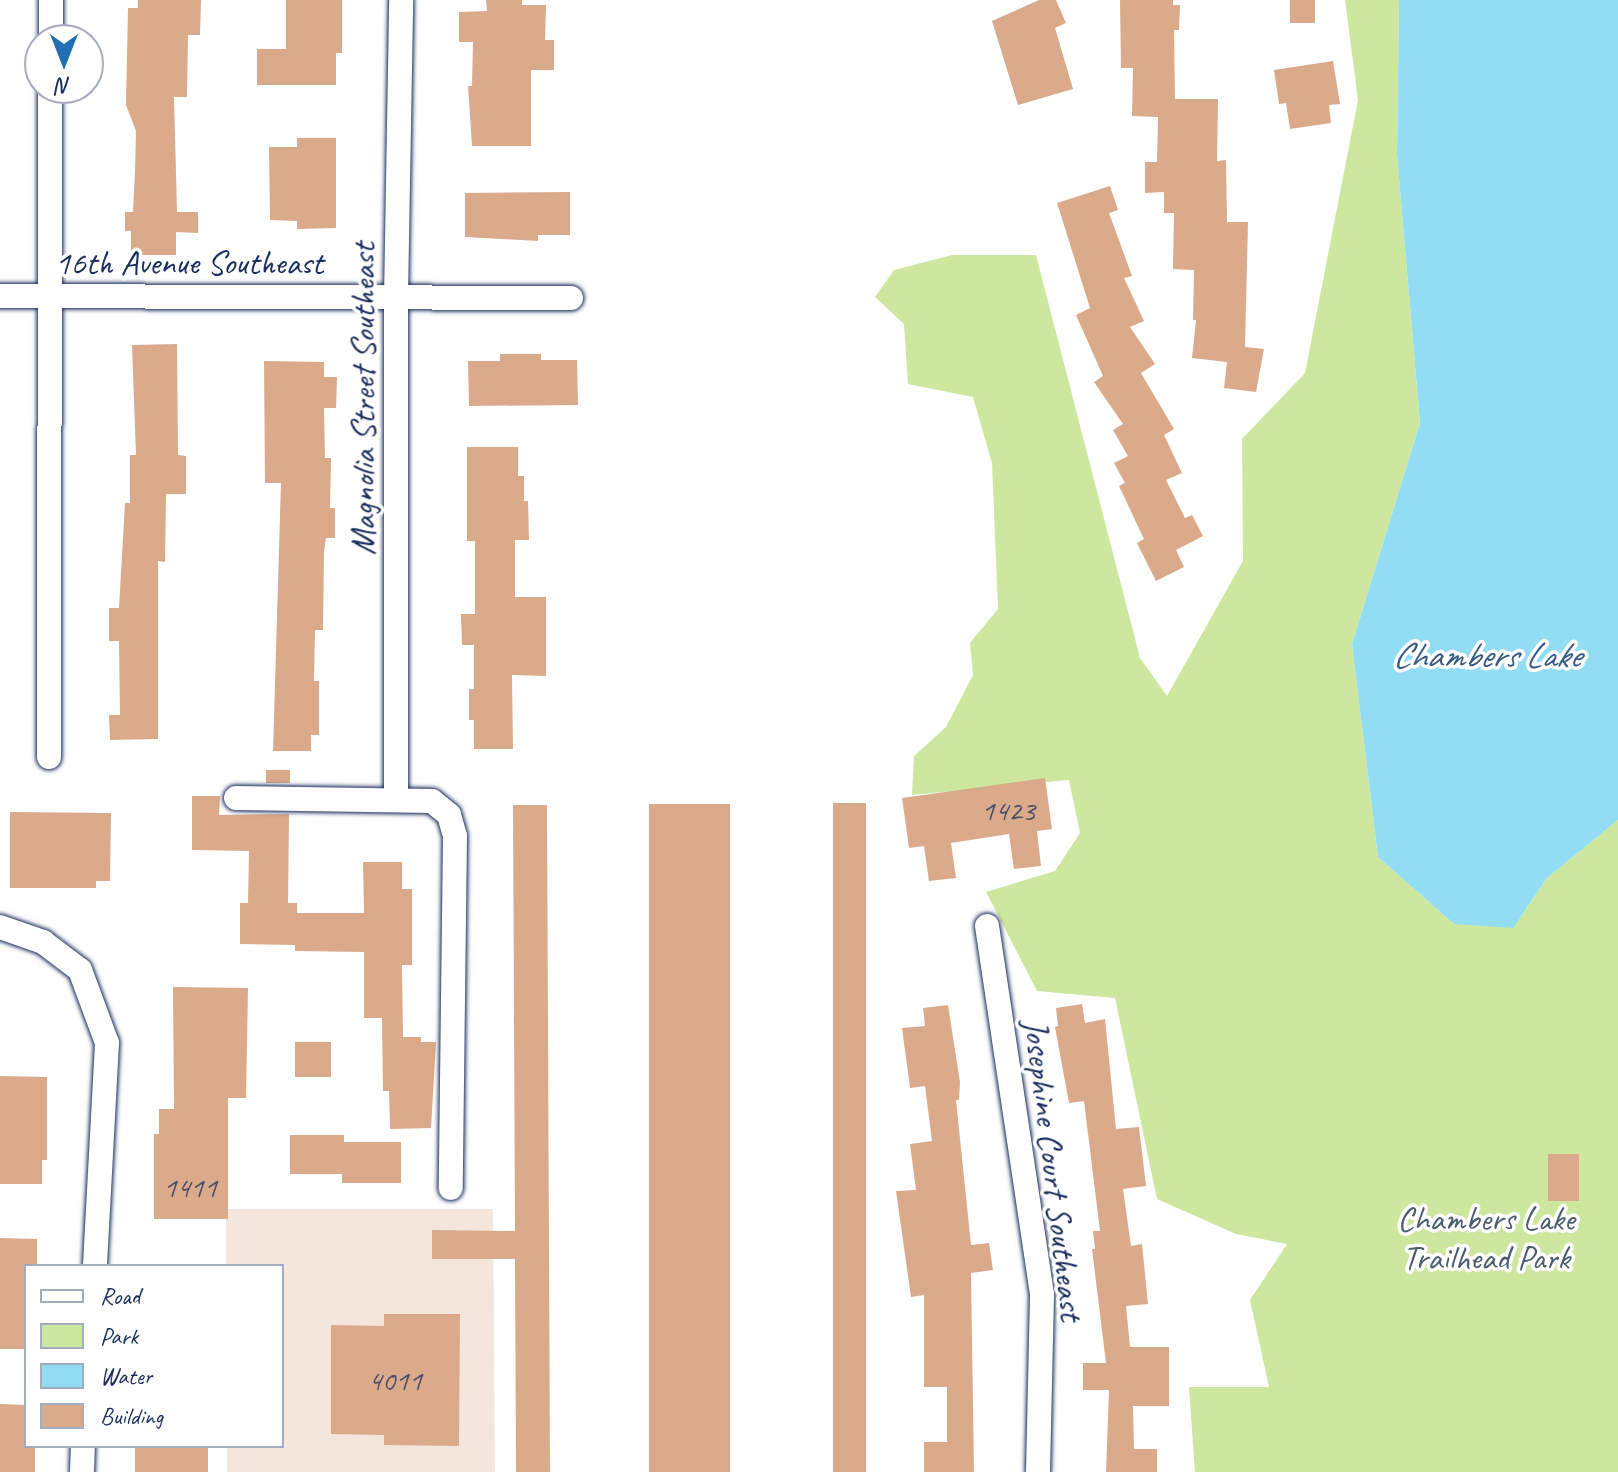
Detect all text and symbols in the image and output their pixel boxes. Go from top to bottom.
north arrow [24,24,104,104]
text: N [57,72,71,100]
street label: 16th Avenue Southeast [55,243,323,283]
street label: Magnolia Street Southeast [343,243,383,555]
water label: Chambers Lake [1392,634,1580,678]
house number: 1423 [981,792,1035,828]
street label: Josephine Court Southeast [1015,1017,1093,1323]
house number: 1411 [163,1169,217,1205]
park label: Chambers Lake Trailhead Park [1397,1198,1575,1278]
legend [24,1264,284,1448]
text: Road [100,1281,140,1311]
text: Park [100,1321,138,1351]
text: Water [100,1361,152,1391]
house number: 4011 [368,1362,422,1398]
text: Building [100,1401,163,1431]

